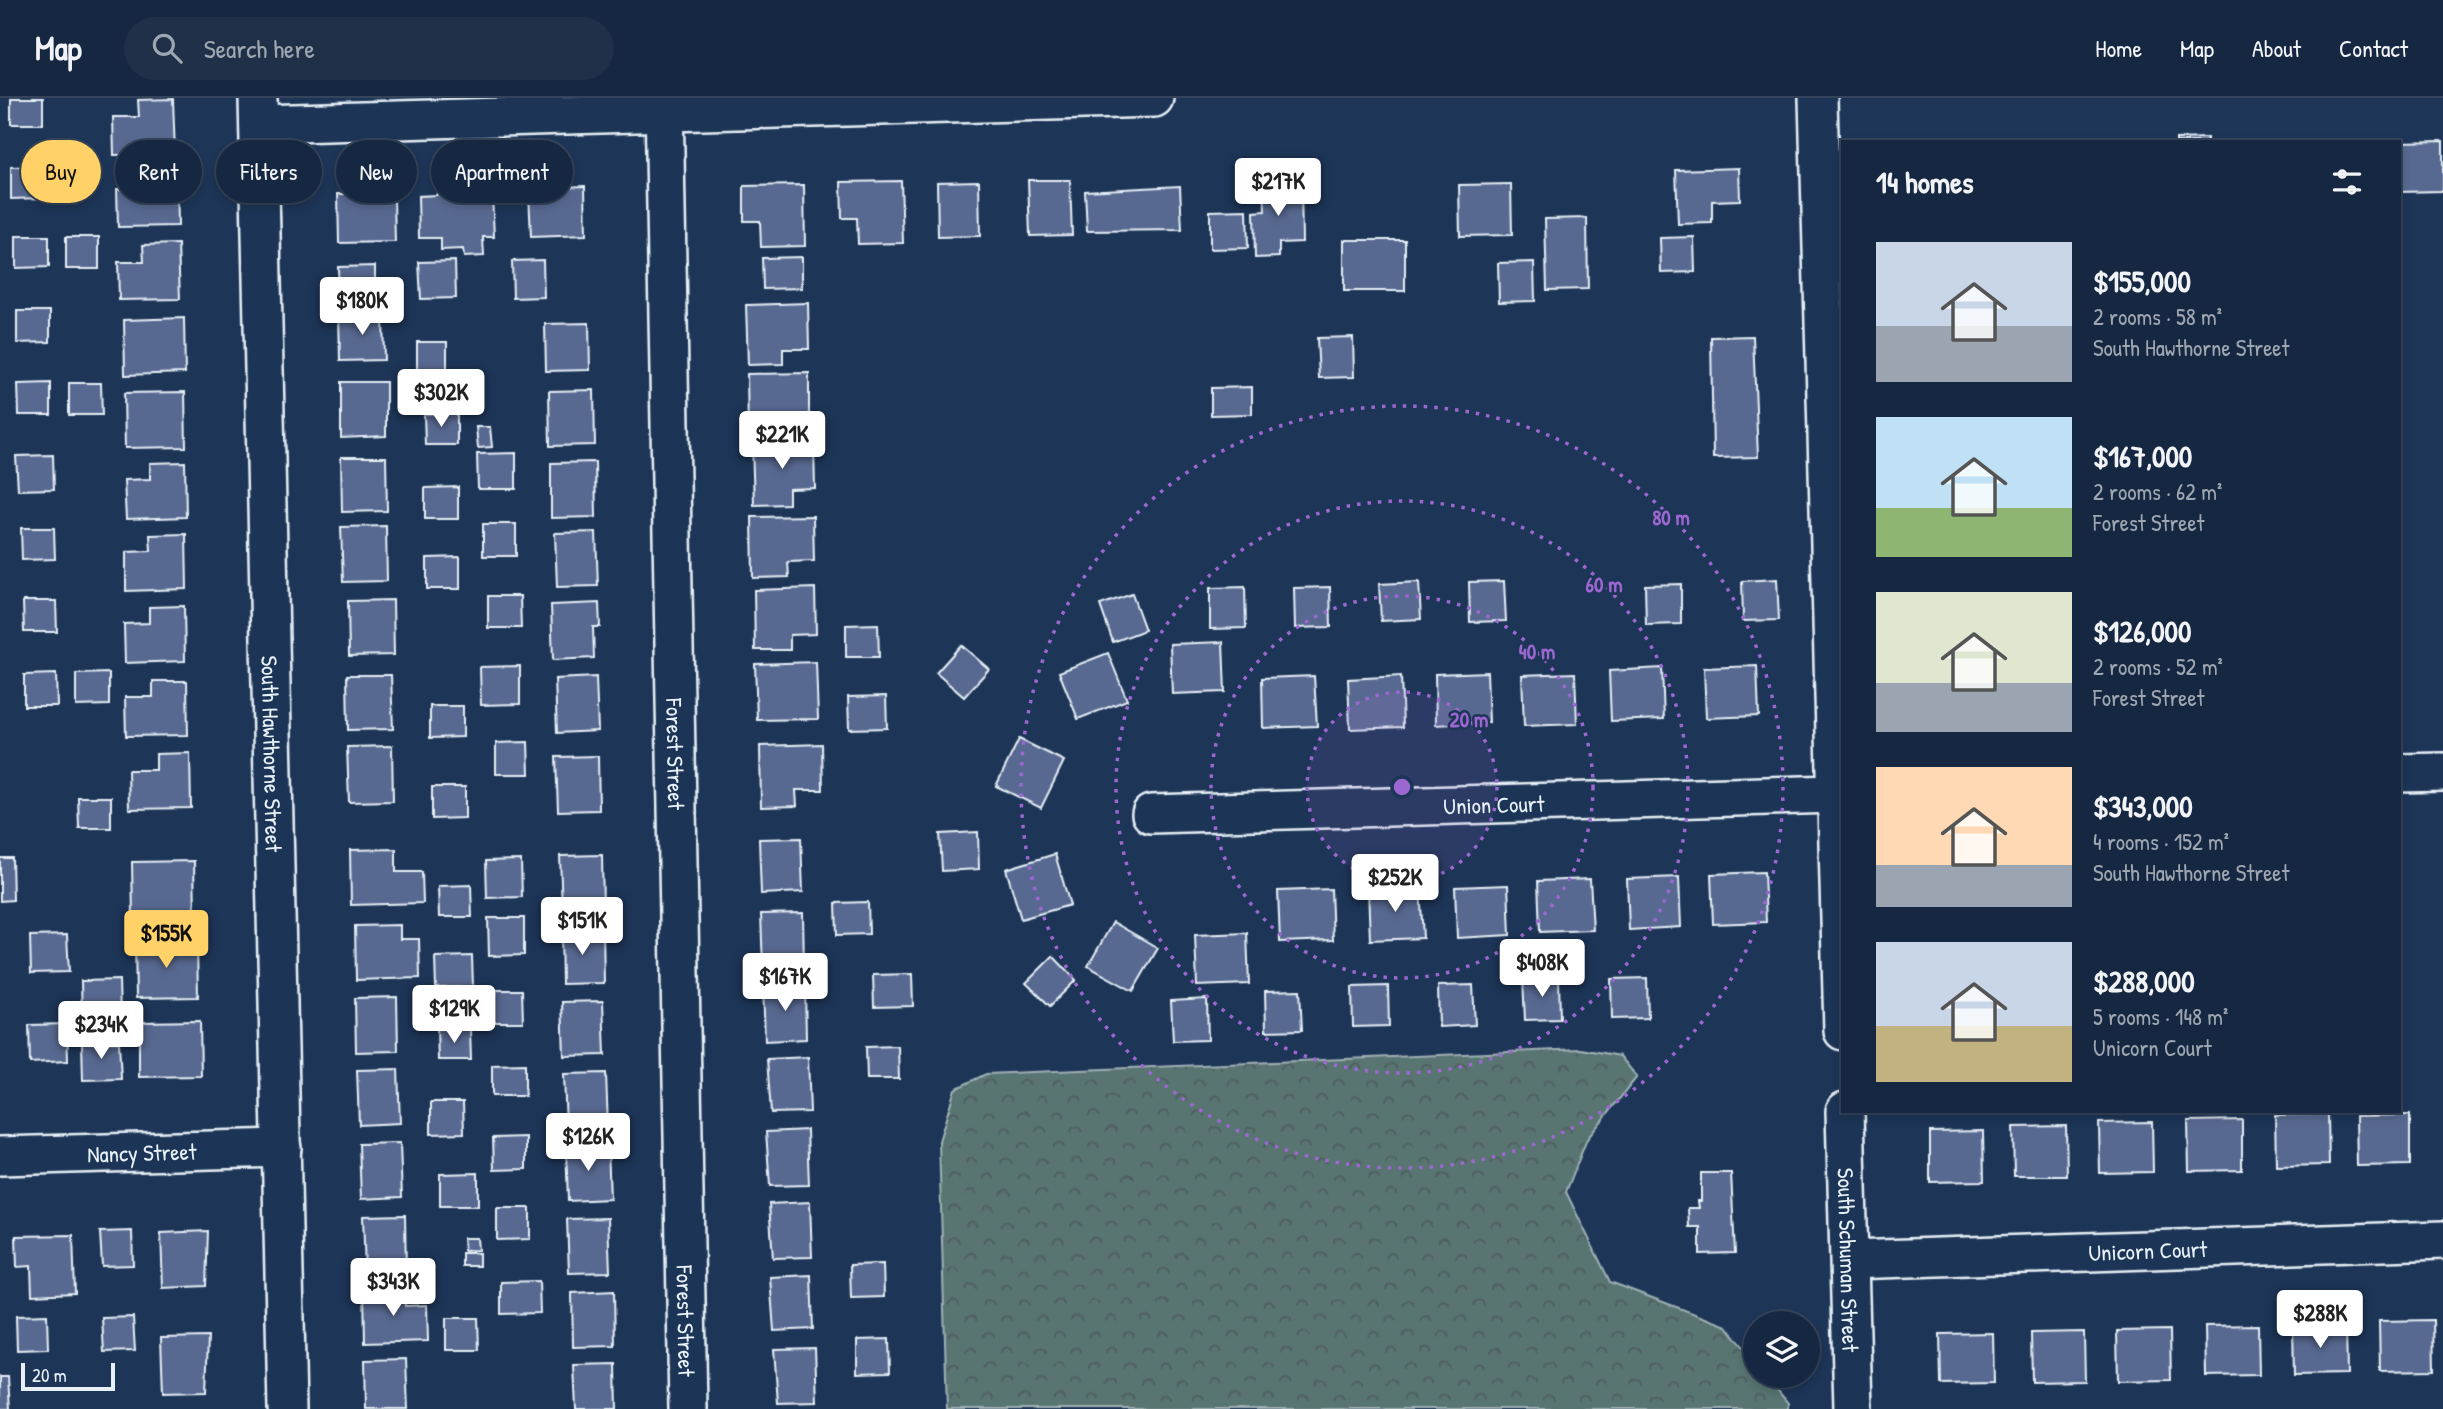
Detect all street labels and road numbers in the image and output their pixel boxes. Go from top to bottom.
street label: South Hawthorne Street [255,655,290,854]
street label: Forest Street [659,697,693,811]
street label: Union Court [1443,787,1546,821]
street label: Nancy Street [87,1135,198,1169]
street label: South Schuman Street [1831,1167,1867,1354]
street label: Unicorn Court [2088,1232,2209,1267]
street label: Forest Street [670,1264,703,1378]

